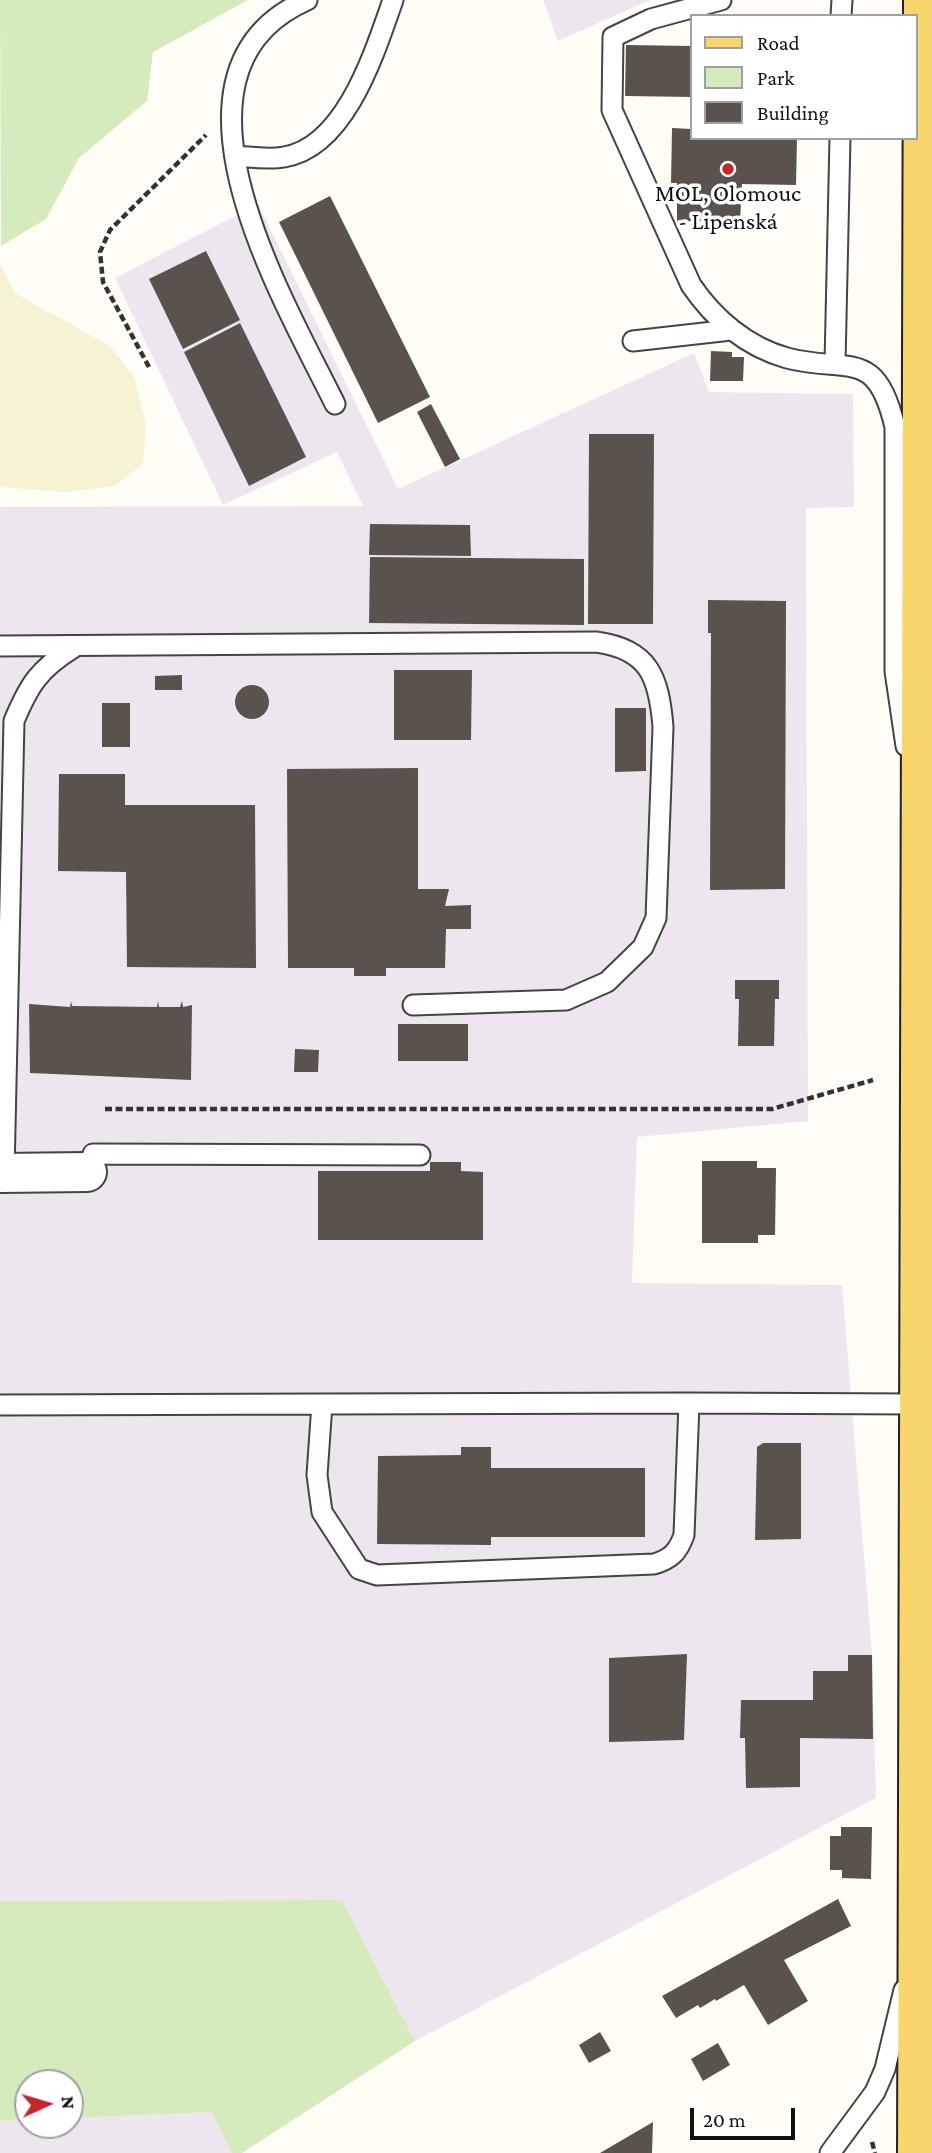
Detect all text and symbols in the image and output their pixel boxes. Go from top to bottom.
legend [690,14,918,140]
text: Road [757,31,800,55]
text: Park [757,66,794,90]
text: Building [757,101,829,125]
marker: MOL, Olomouc - Lipenská [720,161,736,177]
place label: MOL, Olomouc - Lipenská [655,180,801,236]
north arrow [14,2069,84,2139]
scale bar [694,2094,799,2138]
text: N [58,2095,79,2110]
text: 20 m [703,2108,746,2132]

